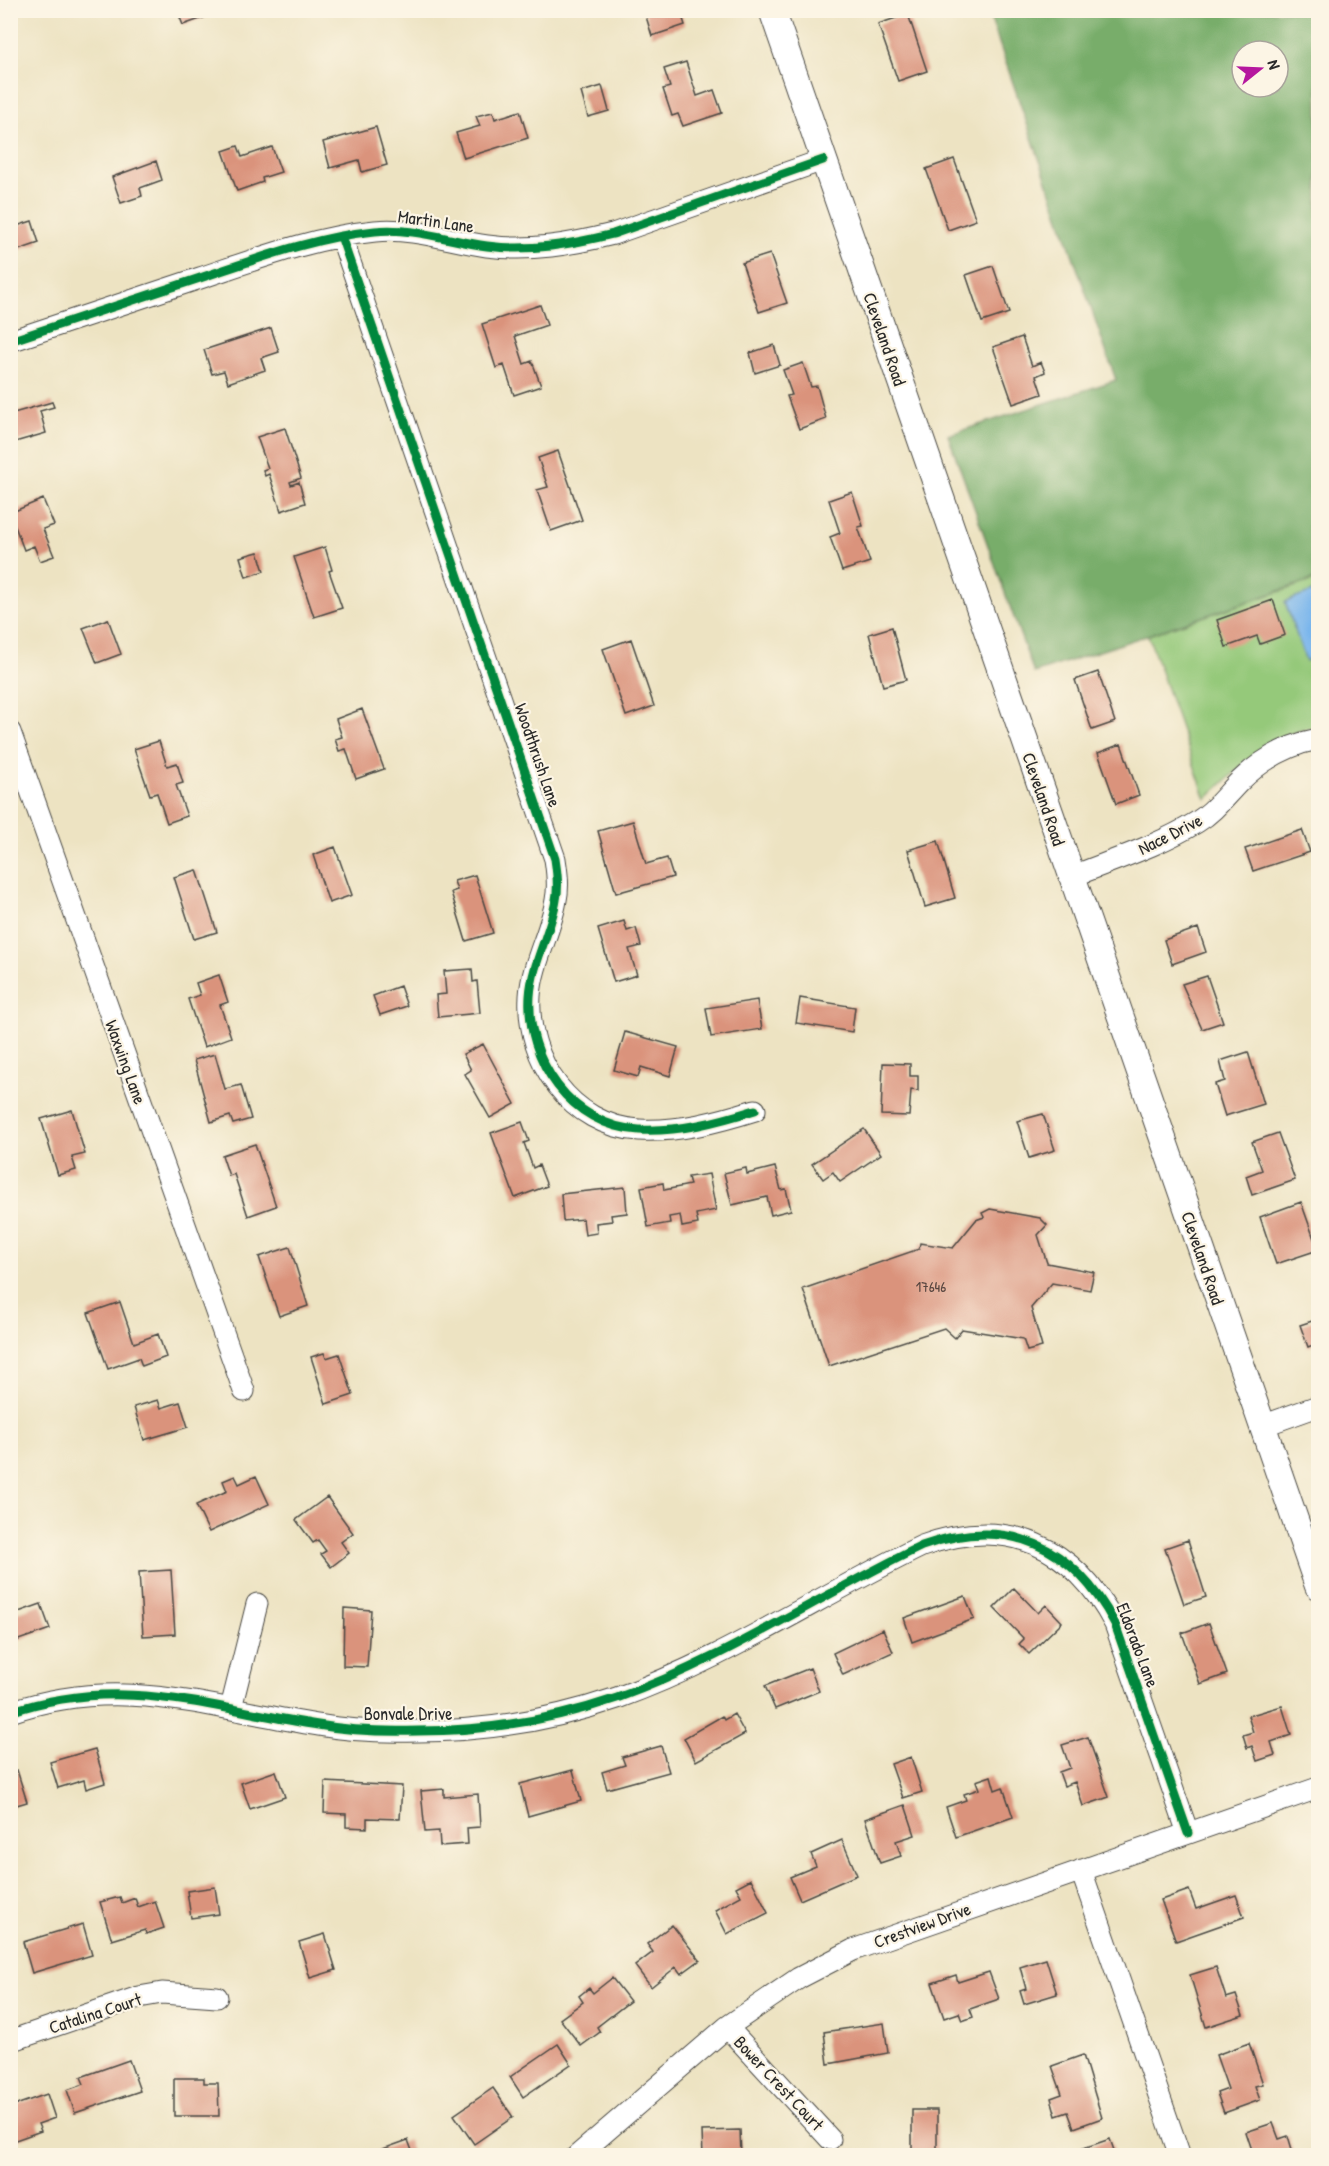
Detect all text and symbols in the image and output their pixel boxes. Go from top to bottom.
north arrow [1230,39,1290,99]
text: N [1262,57,1286,72]
street label: Martin Lane [397,203,475,239]
street label: Cleveland Road [857,289,913,389]
street label: Woodthrush Lane [509,700,567,810]
street label: Cleveland Road [1016,749,1072,849]
street label: Nace Drive [1134,807,1206,861]
street label: Waxwing Lane [99,1016,153,1108]
street label: Cleveland Road [1175,1208,1231,1308]
house number: 17646 [916,1276,946,1297]
street label: Eldorado Lane [1110,1599,1166,1691]
street label: Bonvale Drive [364,1701,452,1726]
street label: Crestview Drive [870,1896,974,1954]
street label: Catalina Court [46,1986,145,2040]
street label: Bower Crest Court [728,2030,830,2137]

